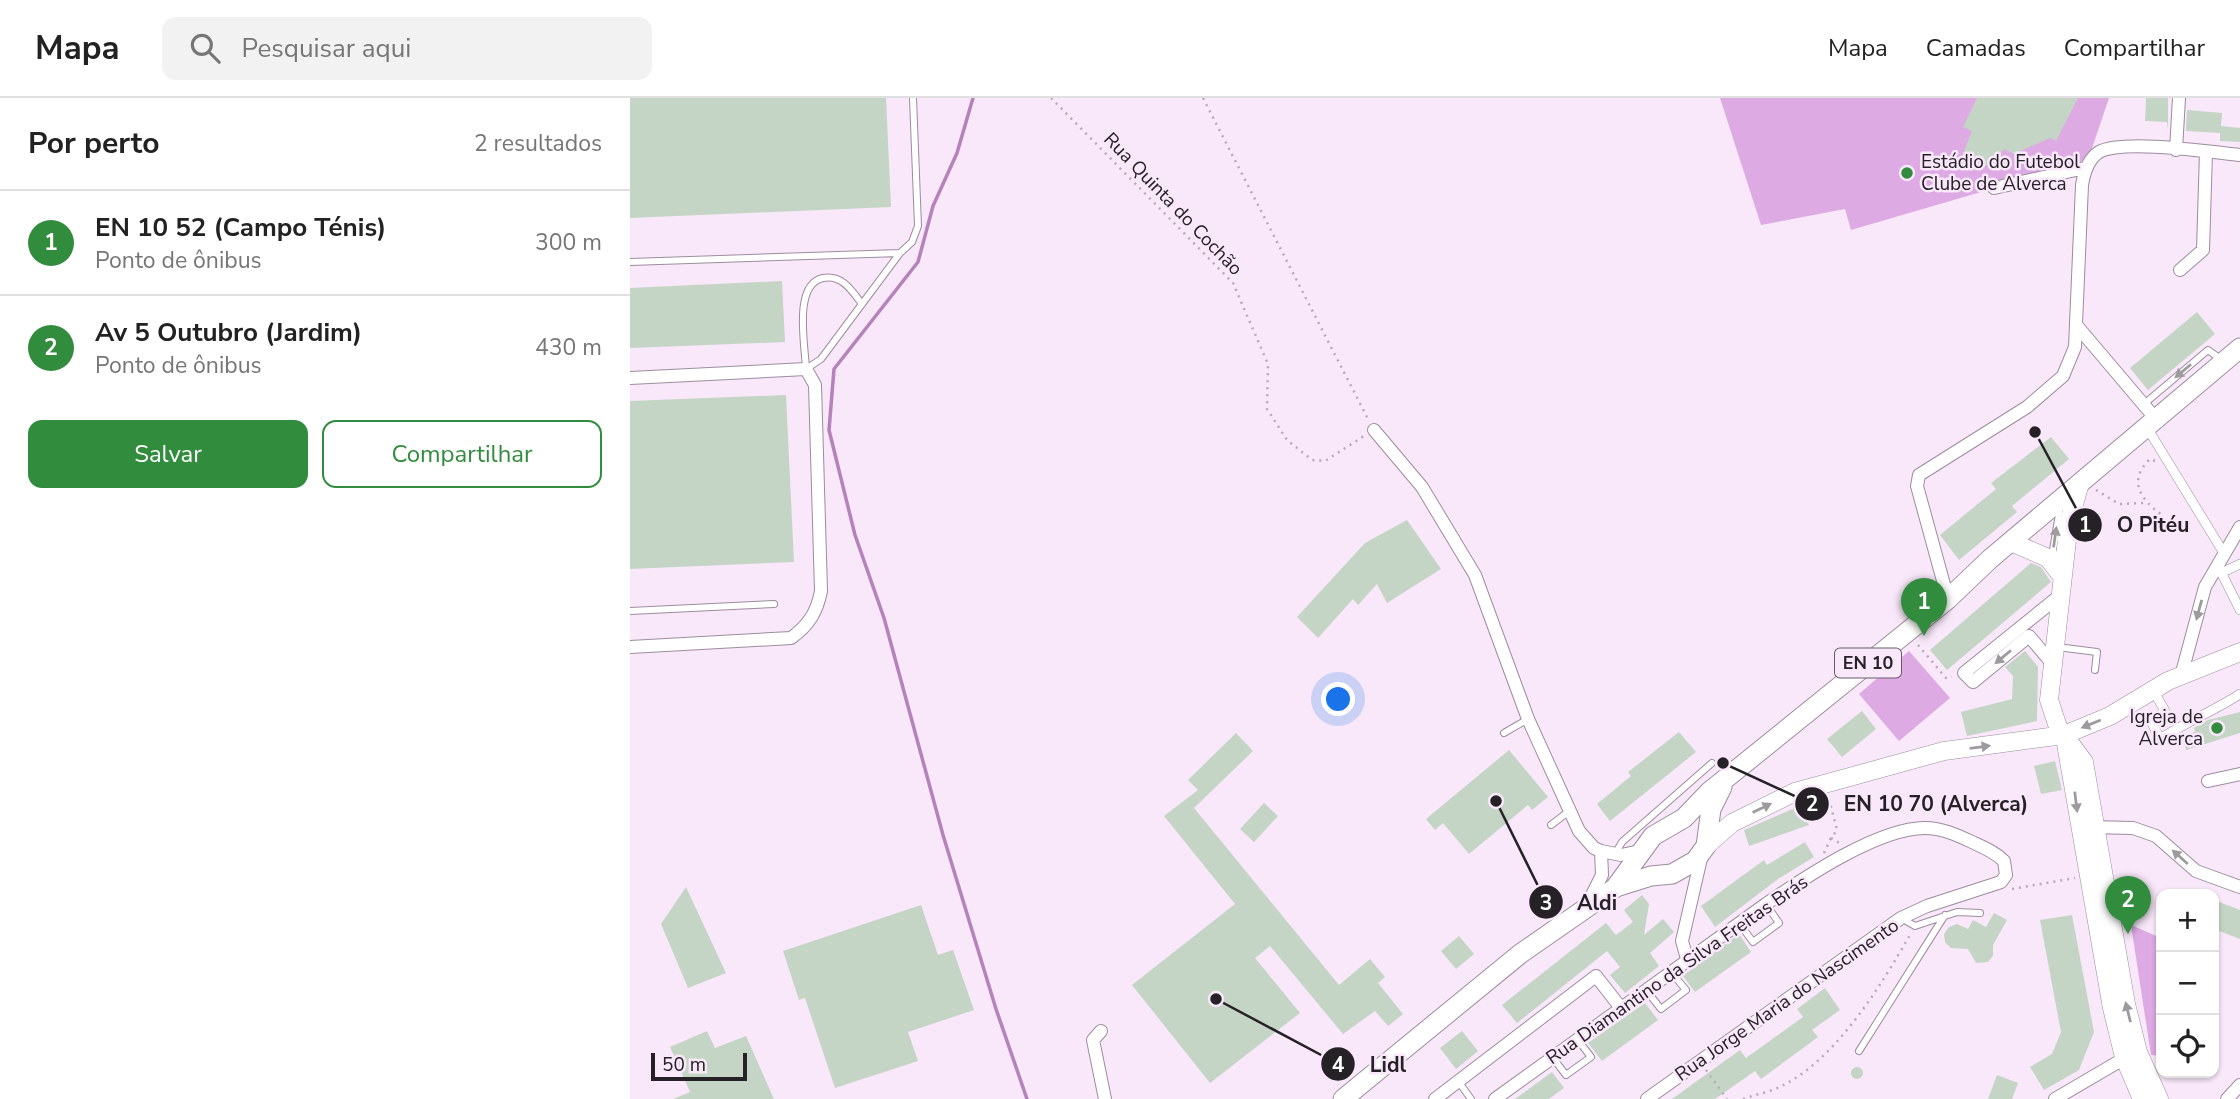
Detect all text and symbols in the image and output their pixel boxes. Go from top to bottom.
search box [162,17,652,80]
text: Mapa [35,26,120,71]
icon: search [186,29,224,67]
text: Pesquisar aqui [242,31,411,66]
text: Mapa [1828,32,1888,64]
text: Camadas [1926,32,2026,64]
text: Compartilhar [2064,32,2205,64]
text: Por perto [28,123,159,164]
street label: Rua Quinta do Cochão [1098,127,1248,281]
text: 2 resultados [474,128,602,159]
place label: Estádio do Futebol Clube de Alverca [1921,149,2080,197]
marker: Estádio do Futebol Clube de Alverca [1899,165,1915,181]
text: EN 10 52 (Campo Ténis) [95,210,386,245]
text: 1 [44,227,58,258]
text: 300 m [535,227,602,258]
text: Ponto de ônibus [95,245,262,276]
text: Av 5 Outubro (Jardim) [95,315,362,350]
text: 2 [44,332,58,363]
text: 430 m [535,332,602,363]
text: Ponto de ônibus [95,350,262,381]
one-way arrow [2175,363,2192,378]
button: Salvar [28,420,308,488]
button: Compartilhar [322,420,602,488]
callout: O Pitéu [2068,504,2203,546]
text: 1 [2079,511,2091,539]
text: O Pitéu [2117,511,2189,539]
one-way arrow [2050,526,2061,548]
pin: 1 [1901,578,1947,636]
one-way arrow [2193,599,2204,621]
road number: EN 10 [1835,648,1901,678]
one-way arrow [1994,649,2011,664]
your location [1321,682,1355,716]
place label: Igreja de Alverca [2130,704,2203,752]
one-way arrow [2080,719,2101,730]
marker: Igreja de Alverca [2209,720,2225,736]
one-way arrow [1969,741,1991,752]
callout: EN 10 70 (Alverca) [1795,783,2042,825]
text: 2 [1806,790,1818,818]
text: EN 10 70 (Alverca) [1844,790,2028,818]
one-way arrow [2070,791,2081,813]
one-way arrow [1752,803,1772,814]
one-way arrow [2171,849,2189,865]
street label: Rua Diamantino da Silva Freitas Brás [1541,869,1813,1071]
pin: 2 [2105,876,2151,934]
callout: Aldi [1528,881,1632,923]
text: 3 [1540,889,1552,917]
text: Aldi [1577,889,1617,917]
map controls [2156,889,2219,1078]
button: + [2156,889,2219,952]
street label: Rua Jorge Maria do Nascimento [1670,913,1904,1087]
button: − [2156,952,2219,1015]
one-way arrow [2122,1001,2133,1023]
button: locate [2156,1015,2219,1078]
callout: Lidl [1320,1043,1420,1085]
scale bar [651,1050,747,1082]
text: 4 [1332,1051,1345,1079]
text: Lidl [1370,1051,1407,1079]
text: 50 m [662,1052,706,1078]

